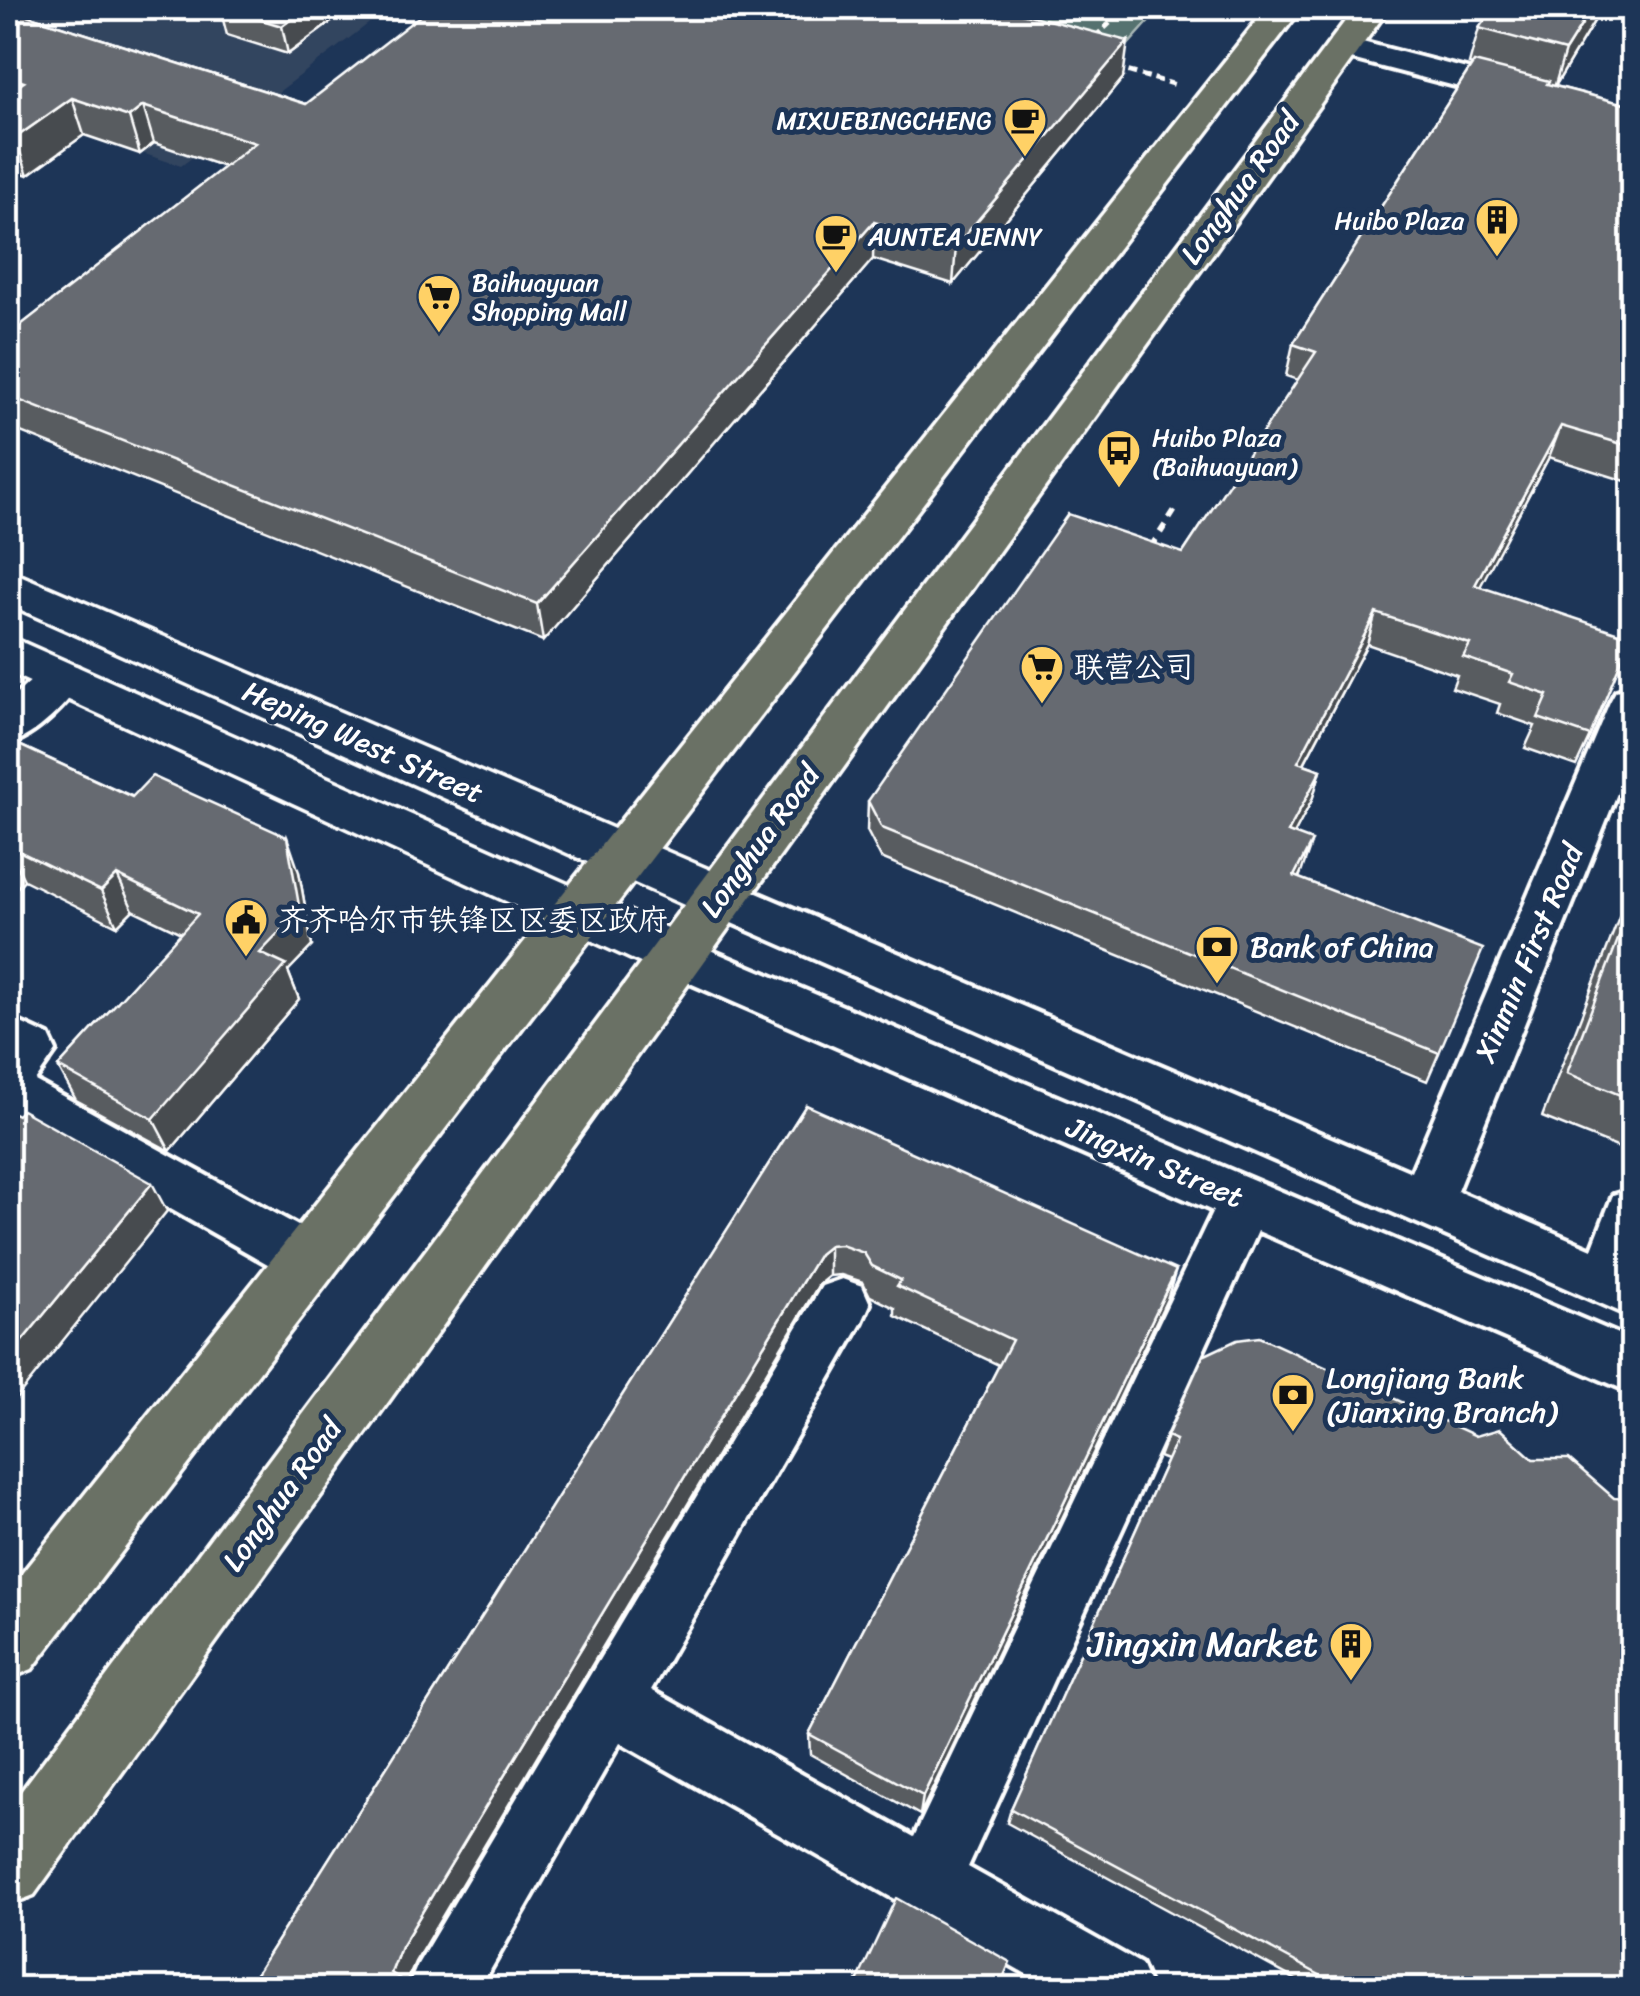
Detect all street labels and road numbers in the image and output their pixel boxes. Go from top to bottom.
street label: Longhua Road [1165,98,1316,276]
street label: Heping West Street [234,665,492,819]
street label: Longhua Road [685,751,836,929]
street label: Xinmin First Road [1458,833,1600,1072]
street label: Jingxin Street [1057,1100,1252,1224]
street label: Longhua Road [207,1405,358,1583]

